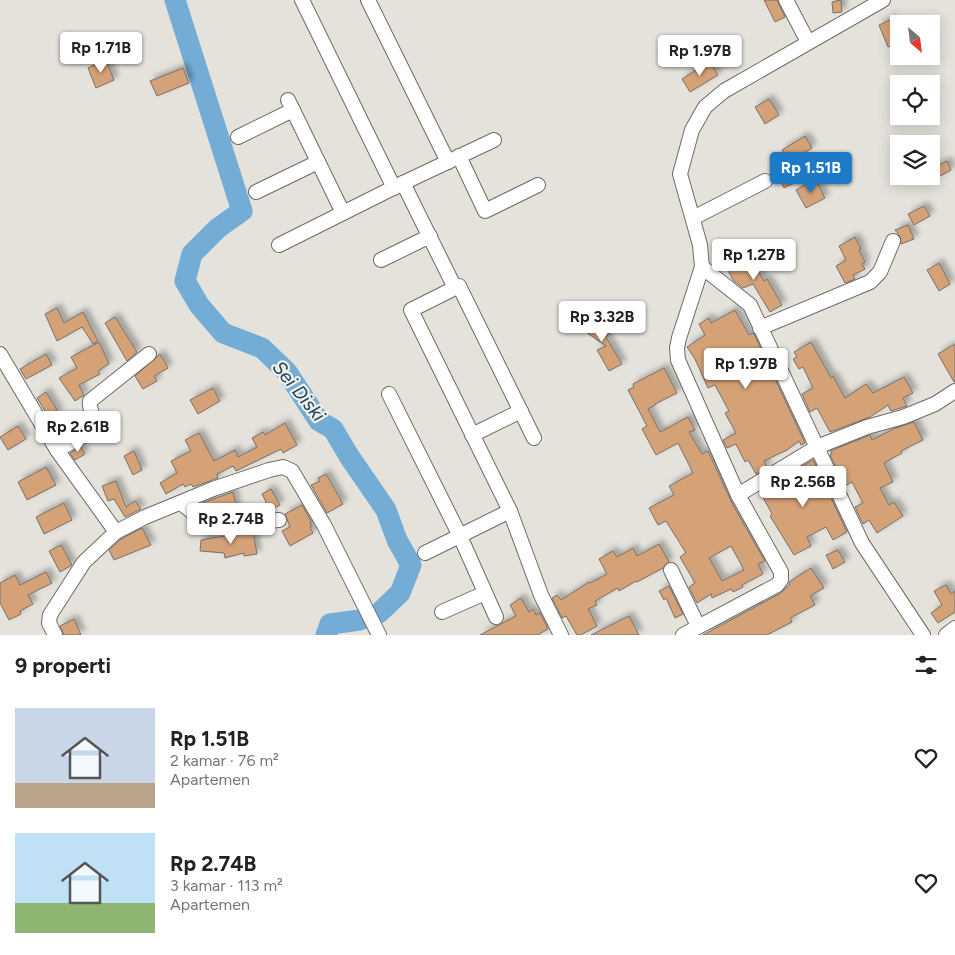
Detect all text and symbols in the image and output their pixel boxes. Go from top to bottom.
north arrow [890,15,940,65]
map controls [890,15,940,185]
pin: Rp 1.71B [49,32,153,74]
pin: Rp 1.97B [648,34,752,77]
text: Rp 1.71B [71,38,131,57]
text: Rp 1.97B [669,41,731,60]
button: locate [890,75,940,125]
button: layers [890,135,940,185]
pin: Rp 1.51B [759,152,863,194]
text: Rp 1.51B [781,158,841,177]
pin: Rp 1.27B [702,238,806,281]
text: Rp 1.27B [723,245,785,264]
pin: Rp 3.32B [550,300,654,343]
text: Rp 3.32B [570,307,634,326]
pin: Rp 1.97B [694,348,798,390]
text: Rp 1.97B [715,354,777,373]
water label: Sei Diski [268,356,331,426]
pin: Rp 2.61B [26,410,130,453]
text: Rp 2.61B [47,417,109,436]
pin: Rp 2.56B [751,466,855,508]
text: Rp 2.56B [770,472,836,491]
pin: Rp 2.74B [179,502,283,545]
text: Rp 2.74B [198,509,264,528]
icon: filters [912,651,940,679]
text: 9 properti [15,653,111,678]
text: Rp 1.51B [170,726,249,751]
icon: home [55,728,115,788]
icon: heart [912,744,940,772]
text: 2 kamar · 76 m² [170,751,279,770]
text: Apartemen [170,770,250,789]
text: Rp 2.74B [170,851,256,876]
icon: home [55,853,115,913]
icon: heart [912,869,940,897]
text: 3 kamar · 113 m² [170,876,283,895]
text: Apartemen [170,895,250,914]

